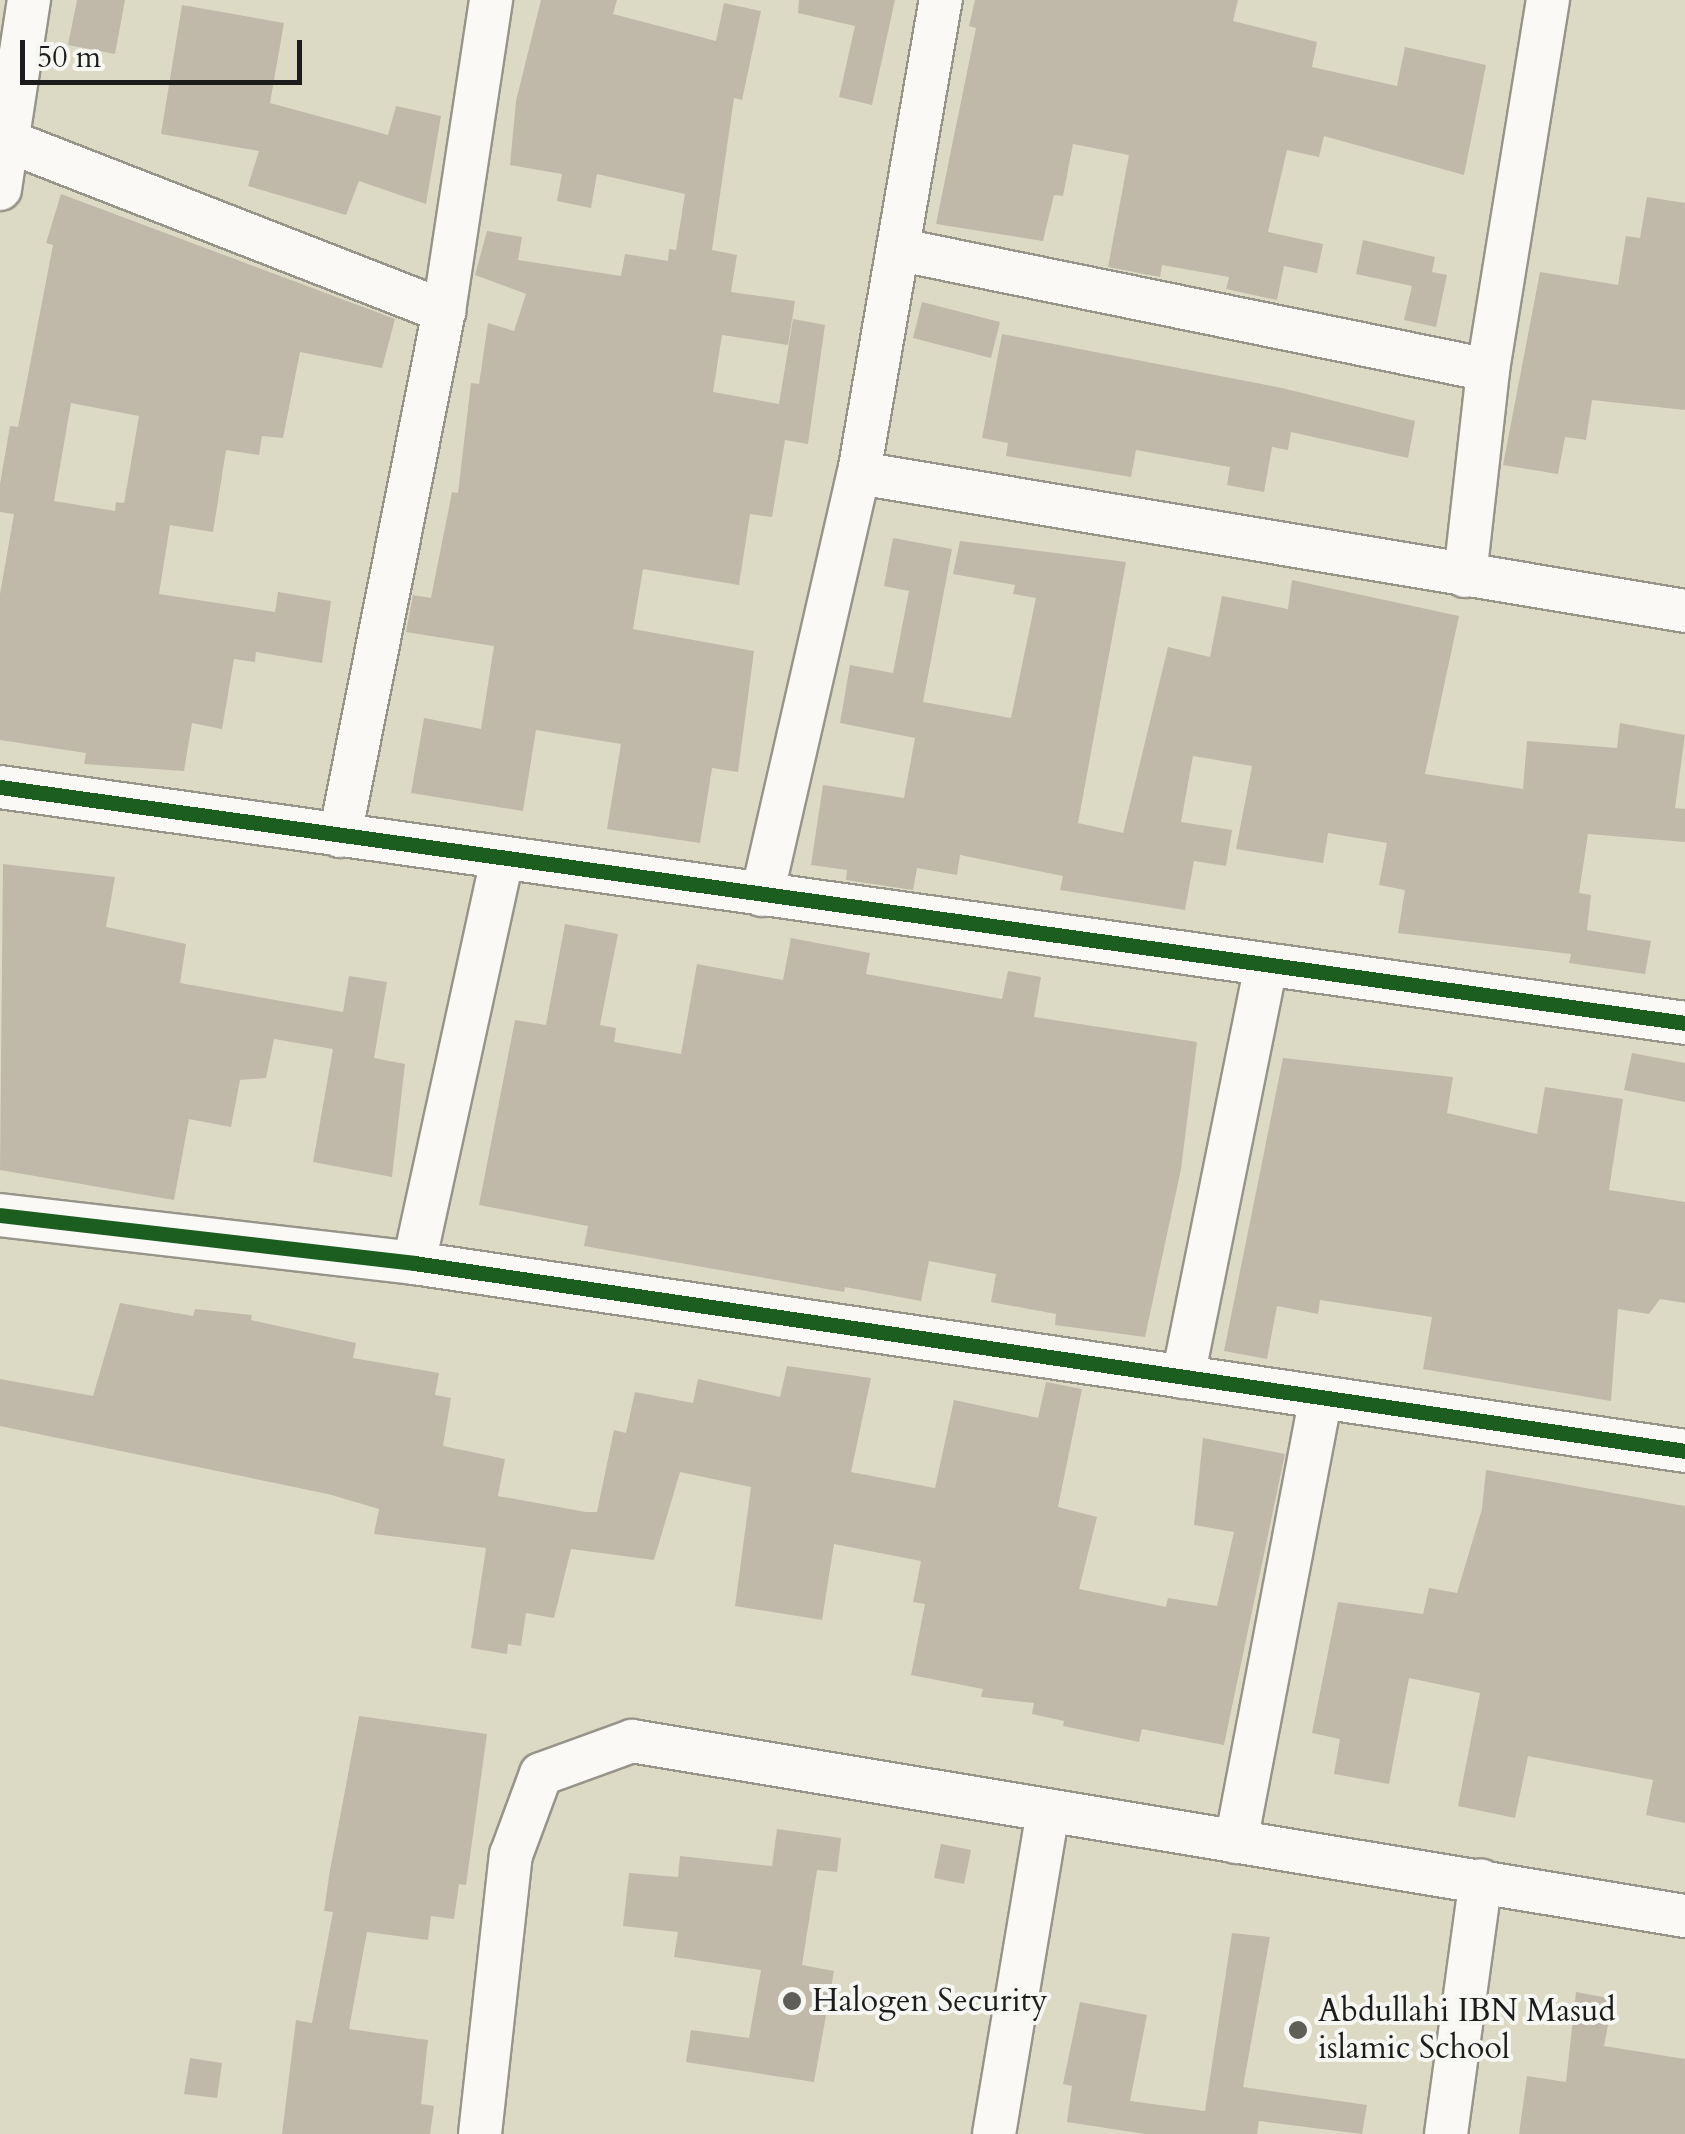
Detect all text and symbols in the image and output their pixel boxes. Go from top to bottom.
scale bar [25,20,308,82]
text: 50 m [37,37,101,78]
place label: Halogen Security [812,1982,1048,2020]
marker: Halogen Security [781,1990,803,2012]
place label: Abdullahi IBN Masud islamic School [1318,1993,1616,2068]
marker: Abdullahi IBN Masud islamic School [1287,2019,1309,2041]

